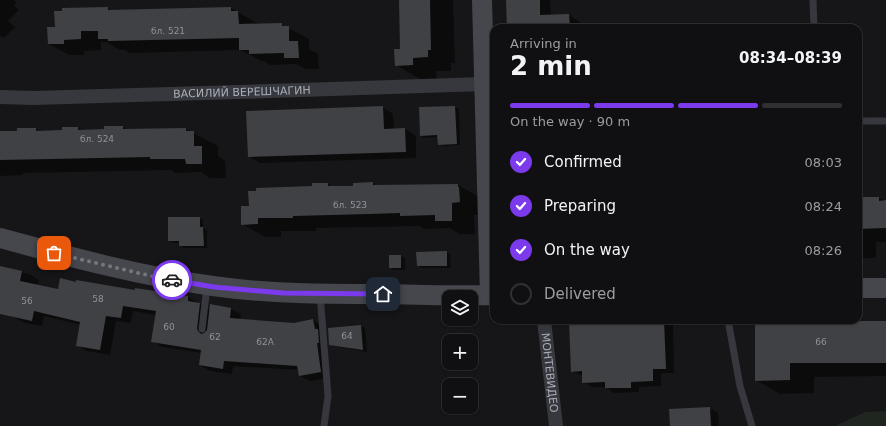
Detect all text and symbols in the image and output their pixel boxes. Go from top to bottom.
house number: бл. 521 [151,26,185,36]
text: Arriving in [510,36,577,51]
text: 08:34–08:39 [739,49,842,67]
text: 2 min [510,51,592,81]
street label: ВАСИЛИЙ ВЕРЕШЧАГИН [173,84,311,101]
text: On the way · 90 m [510,114,630,129]
house number: бл. 524 [80,134,114,144]
icon: check [510,151,532,173]
text: Confirmed [544,153,622,171]
text: 08:03 [805,155,842,170]
icon: check [510,195,532,217]
text: Preparing [544,197,616,215]
text: 08:24 [805,199,842,214]
house number: бл. 523 [333,200,367,210]
pin [37,236,71,270]
icon: check [510,239,532,261]
text: On the way [544,241,630,259]
icon: bag [43,242,65,264]
text: 08:26 [805,243,842,258]
courier [152,260,192,300]
icon: car [161,269,183,291]
pin [366,277,400,311]
icon: home [372,283,394,305]
text: Delivered [544,285,616,303]
map controls [442,290,478,414]
button: layers [442,290,478,326]
house number: 58 [92,294,104,304]
house number: 56 [21,296,33,306]
house number: 60 [163,322,175,332]
house number: 64 [341,331,353,341]
house number: 62 [209,332,221,342]
street label: МОНТЕВИДЕО [538,332,560,414]
button: + [442,334,478,370]
house number: 62A [256,337,275,347]
house number: 66 [815,337,827,347]
button: − [442,378,478,414]

